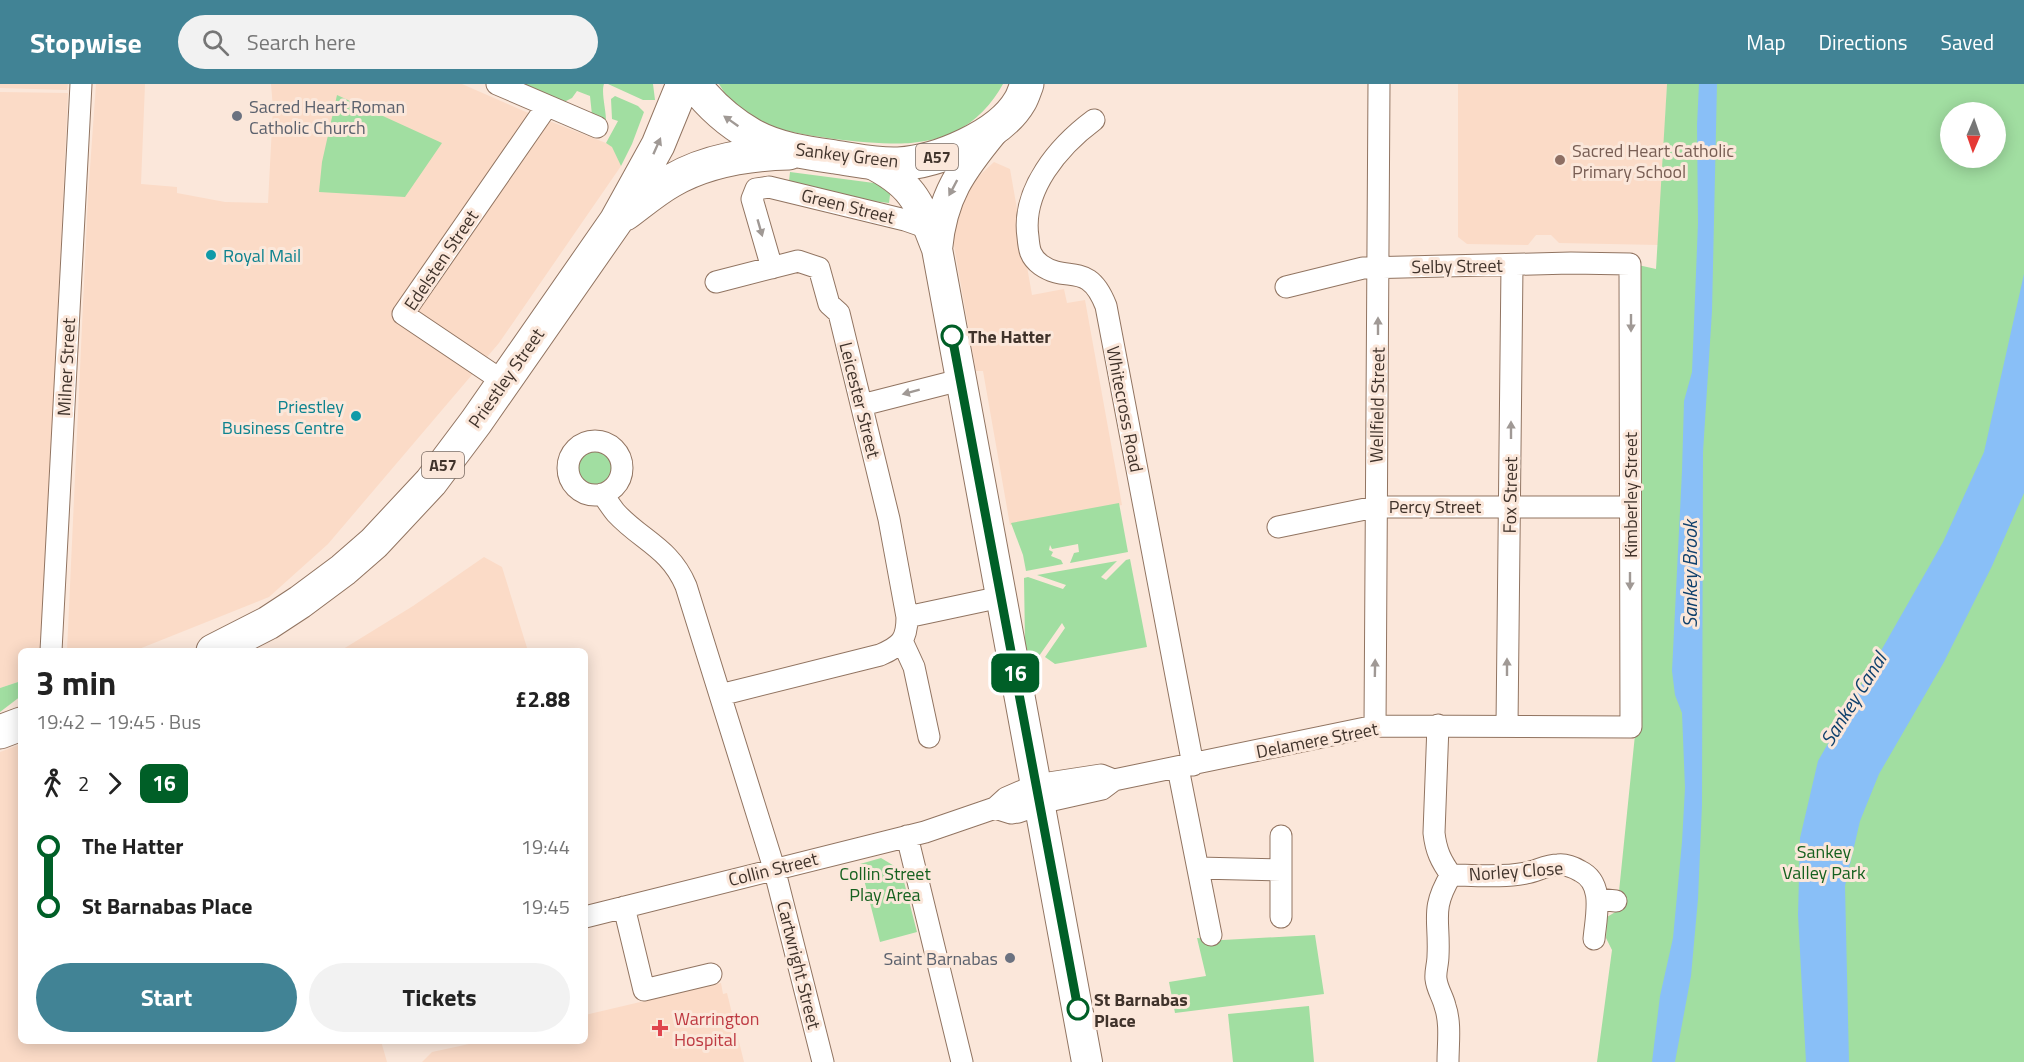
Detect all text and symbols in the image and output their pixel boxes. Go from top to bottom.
search box [178,15,598,69]
text: Stopwise [30,21,142,64]
text: Search here [247,25,356,59]
icon: search [199,26,232,59]
text: Map [1746,26,1786,58]
text: Directions [1819,26,1908,58]
text: Saved [1941,26,1994,58]
place label: Sacred Heart Roman Catholic Church [249,93,405,141]
north arrow [1940,102,2006,168]
map controls [1940,102,2006,168]
marker: Sacred Heart Roman Catholic Church [230,109,244,123]
one-way arrow [723,115,739,127]
street label: Sankey Green [794,135,900,175]
one-way arrow [653,137,662,155]
place label: Sacred Heart Catholic Primary School [1572,137,1734,185]
road number: A57 [916,144,958,170]
marker: Sacred Heart Catholic Primary School [1553,153,1567,167]
one-way arrow [948,180,958,197]
street label: Green Street [798,181,898,231]
street label: Edelsten Street [397,204,485,316]
one-way arrow [756,219,765,237]
place label: Royal Mail [223,242,301,269]
marker: Royal Mail [204,248,218,262]
street label: Selby Street [1411,252,1504,280]
one-way arrow [1626,313,1635,332]
street label: Milner Street [50,316,82,417]
one-way arrow [1373,316,1383,335]
street label: Priestley Street [461,322,551,434]
place label: The Hatter [968,323,1051,350]
marker: The Hatter [941,325,963,347]
street label: Leicester Street [833,339,888,462]
street label: Whitecross Road [1100,344,1150,474]
street label: Wellfield Street [1362,346,1392,463]
one-way arrow [902,388,920,398]
place label: Priestley Business Centre [222,393,344,441]
marker: Priestley Business Centre [349,409,363,423]
one-way arrow [1506,421,1516,440]
street label: Kimberley Street [1617,431,1644,558]
road number: A57 [422,452,464,478]
street label: Fox Street [1496,456,1524,534]
street label: Percy Street [1389,493,1482,520]
water label: Sankey Brook [1674,518,1705,628]
one-way arrow [1625,571,1635,590]
water label: Sankey Canal [1812,644,1895,752]
line badge: 16 [988,654,1042,692]
text: 16 [1003,657,1027,689]
text: 3 min [36,658,116,708]
one-way arrow [1370,658,1380,677]
one-way arrow [1502,658,1511,677]
text: £2.88 [515,682,570,716]
text: 19:42 – 19:45 · Bus [36,706,201,737]
street label: Delamere Street [1254,715,1381,765]
icon: walk [36,767,69,800]
icon: forward [98,767,131,800]
text: 16 [152,767,176,799]
text: 2 [78,768,89,799]
text: The Hatter [82,829,183,863]
text: 19:44 [521,831,570,862]
park label: Sankey Valley Park [1782,838,1866,886]
street label: Collin Street [725,845,821,893]
street label: Norley Close [1468,854,1564,888]
park label: Collin Street Play Area [839,860,931,908]
text: St Barnabas Place [82,889,252,923]
text: 19:45 [521,891,570,922]
street label: Cartwright Street [770,898,828,1032]
place label: Saint Barnabas [884,945,998,972]
marker: Saint Barnabas [1003,951,1017,965]
button: Start [36,963,297,1032]
button: Tickets [309,963,570,1032]
place label: St Barnabas Place [1094,986,1188,1034]
marker: St Barnabas Place [1067,998,1089,1020]
place label: Warrington Hospital [674,1005,760,1053]
marker: Warrington Hospital [651,1019,669,1037]

